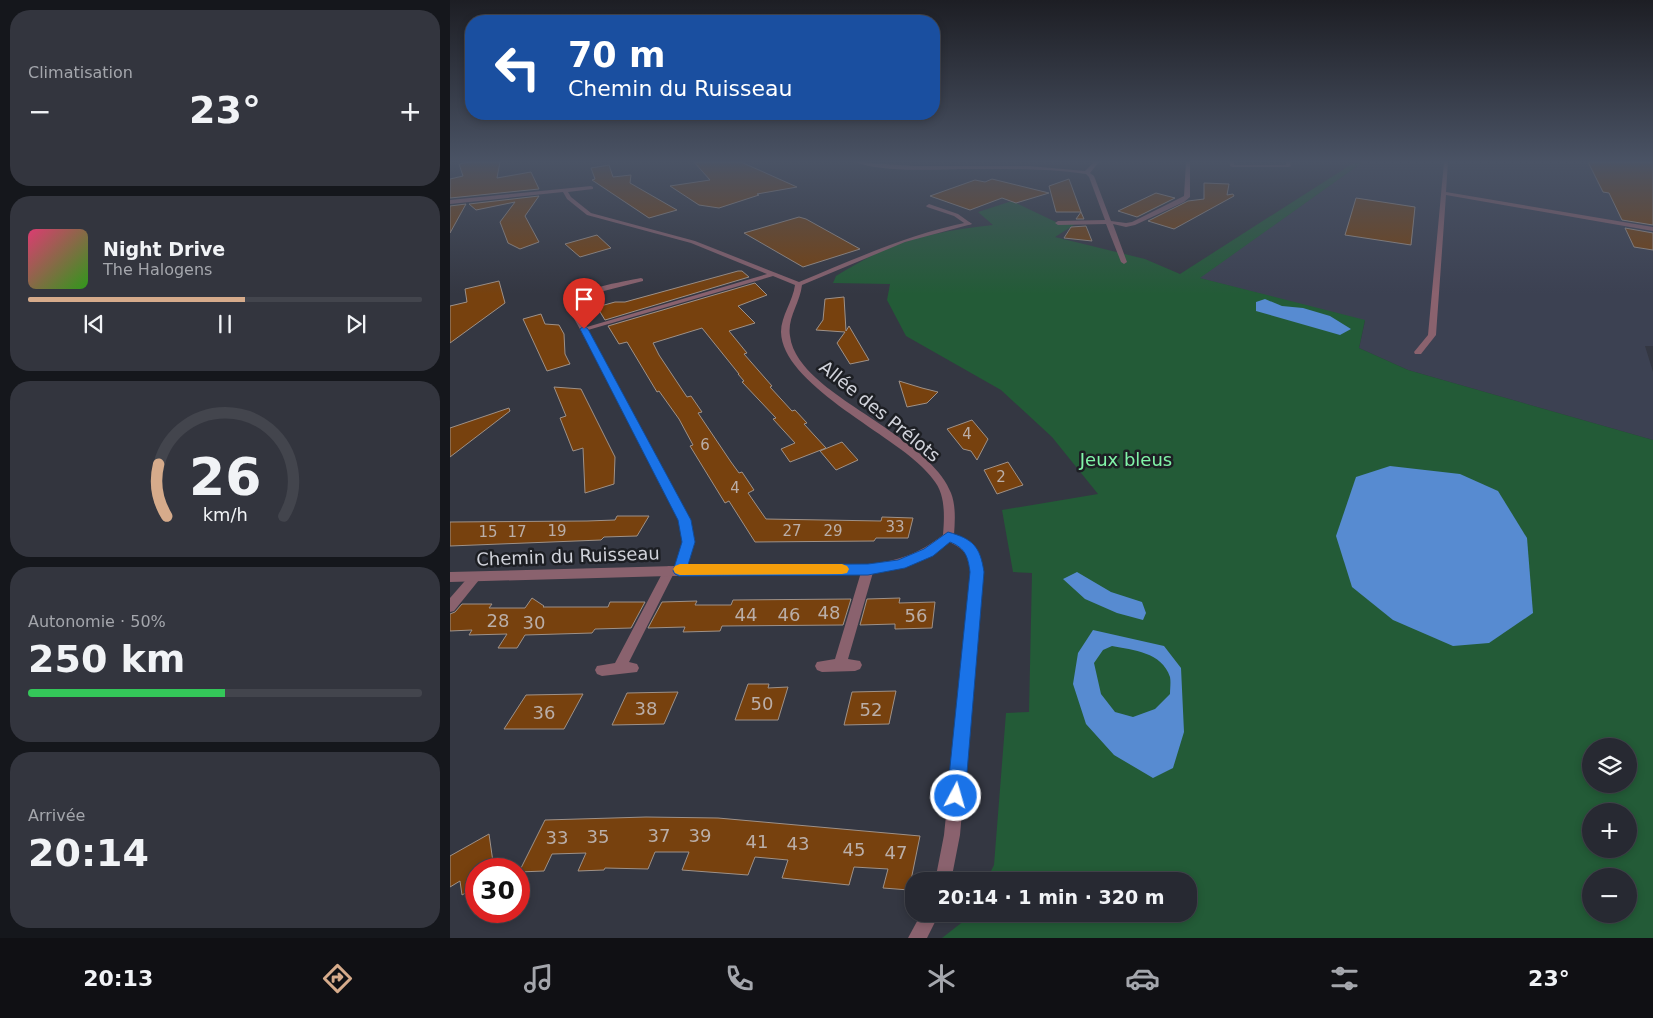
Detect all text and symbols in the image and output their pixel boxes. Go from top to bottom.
icon: left [485,35,550,100]
text: 70 m [568,35,665,75]
text: Climatisation [28,63,133,82]
text: Chemin du Ruisseau [568,76,792,101]
text: 23° [189,88,261,132]
text: − [28,95,51,128]
text: + [399,95,422,128]
text: Night Drive [103,238,225,260]
text: The Halogens [103,260,212,279]
pin [563,278,605,329]
icon: arrive [570,285,598,313]
icon: previous [80,310,108,338]
icon: pause [211,310,239,338]
icon: next [342,310,370,338]
street label: Allée des Prélots [816,356,944,466]
house number: 4 [962,425,972,443]
house number: 6 [700,436,710,454]
text: 26 [189,447,261,507]
park label: Jeux bleus [1079,449,1172,470]
house number: 2 [996,468,1006,486]
house number: 4 [730,479,740,497]
text: km/h [202,504,248,525]
house number: 33 [885,518,905,536]
house number: 19 [547,522,567,540]
house number: 27 [782,522,802,540]
house number: 29 [823,522,843,540]
house number: 15 [478,523,498,541]
house number: 17 [507,523,527,541]
street label: Chemin du Ruisseau [476,542,660,570]
house number: 48 [818,602,840,623]
house number: 44 [735,604,757,625]
house number: 46 [778,604,800,625]
house number: 56 [905,605,927,626]
house number: 28 [487,610,509,631]
text: Autonomie · 50% [28,612,166,631]
house number: 30 [523,612,545,633]
text: 250 km [28,637,185,681]
house number: 50 [751,693,773,714]
house number: 38 [635,698,657,719]
house number: 52 [860,699,882,720]
house number: 36 [533,702,555,723]
map controls [1582,738,1637,923]
button: layers [1582,738,1637,793]
position arrow [929,769,981,821]
button: + [1582,803,1637,858]
text: Arrivée [28,806,85,825]
house number: 37 [648,825,670,846]
house number: 39 [689,825,711,846]
house number: 35 [587,826,609,847]
house number: 33 [546,827,568,848]
text: 20:14 [28,831,149,875]
house number: 41 [746,831,768,852]
house number: 43 [787,833,809,854]
house number: 45 [843,839,865,860]
house number: 47 [885,842,907,863]
speed limit sign: 30 [465,858,530,923]
button: − [1582,868,1637,923]
text: 20:14 · 1 min · 320 m [937,886,1165,908]
icon: directions [320,961,355,996]
icon: music [521,961,556,996]
icon: phone [722,961,757,996]
icon: climate [924,961,959,996]
icon: car [1125,961,1160,996]
icon: filters [1327,961,1362,996]
text: 20:13 [83,966,153,991]
text: 23° [1528,966,1570,991]

